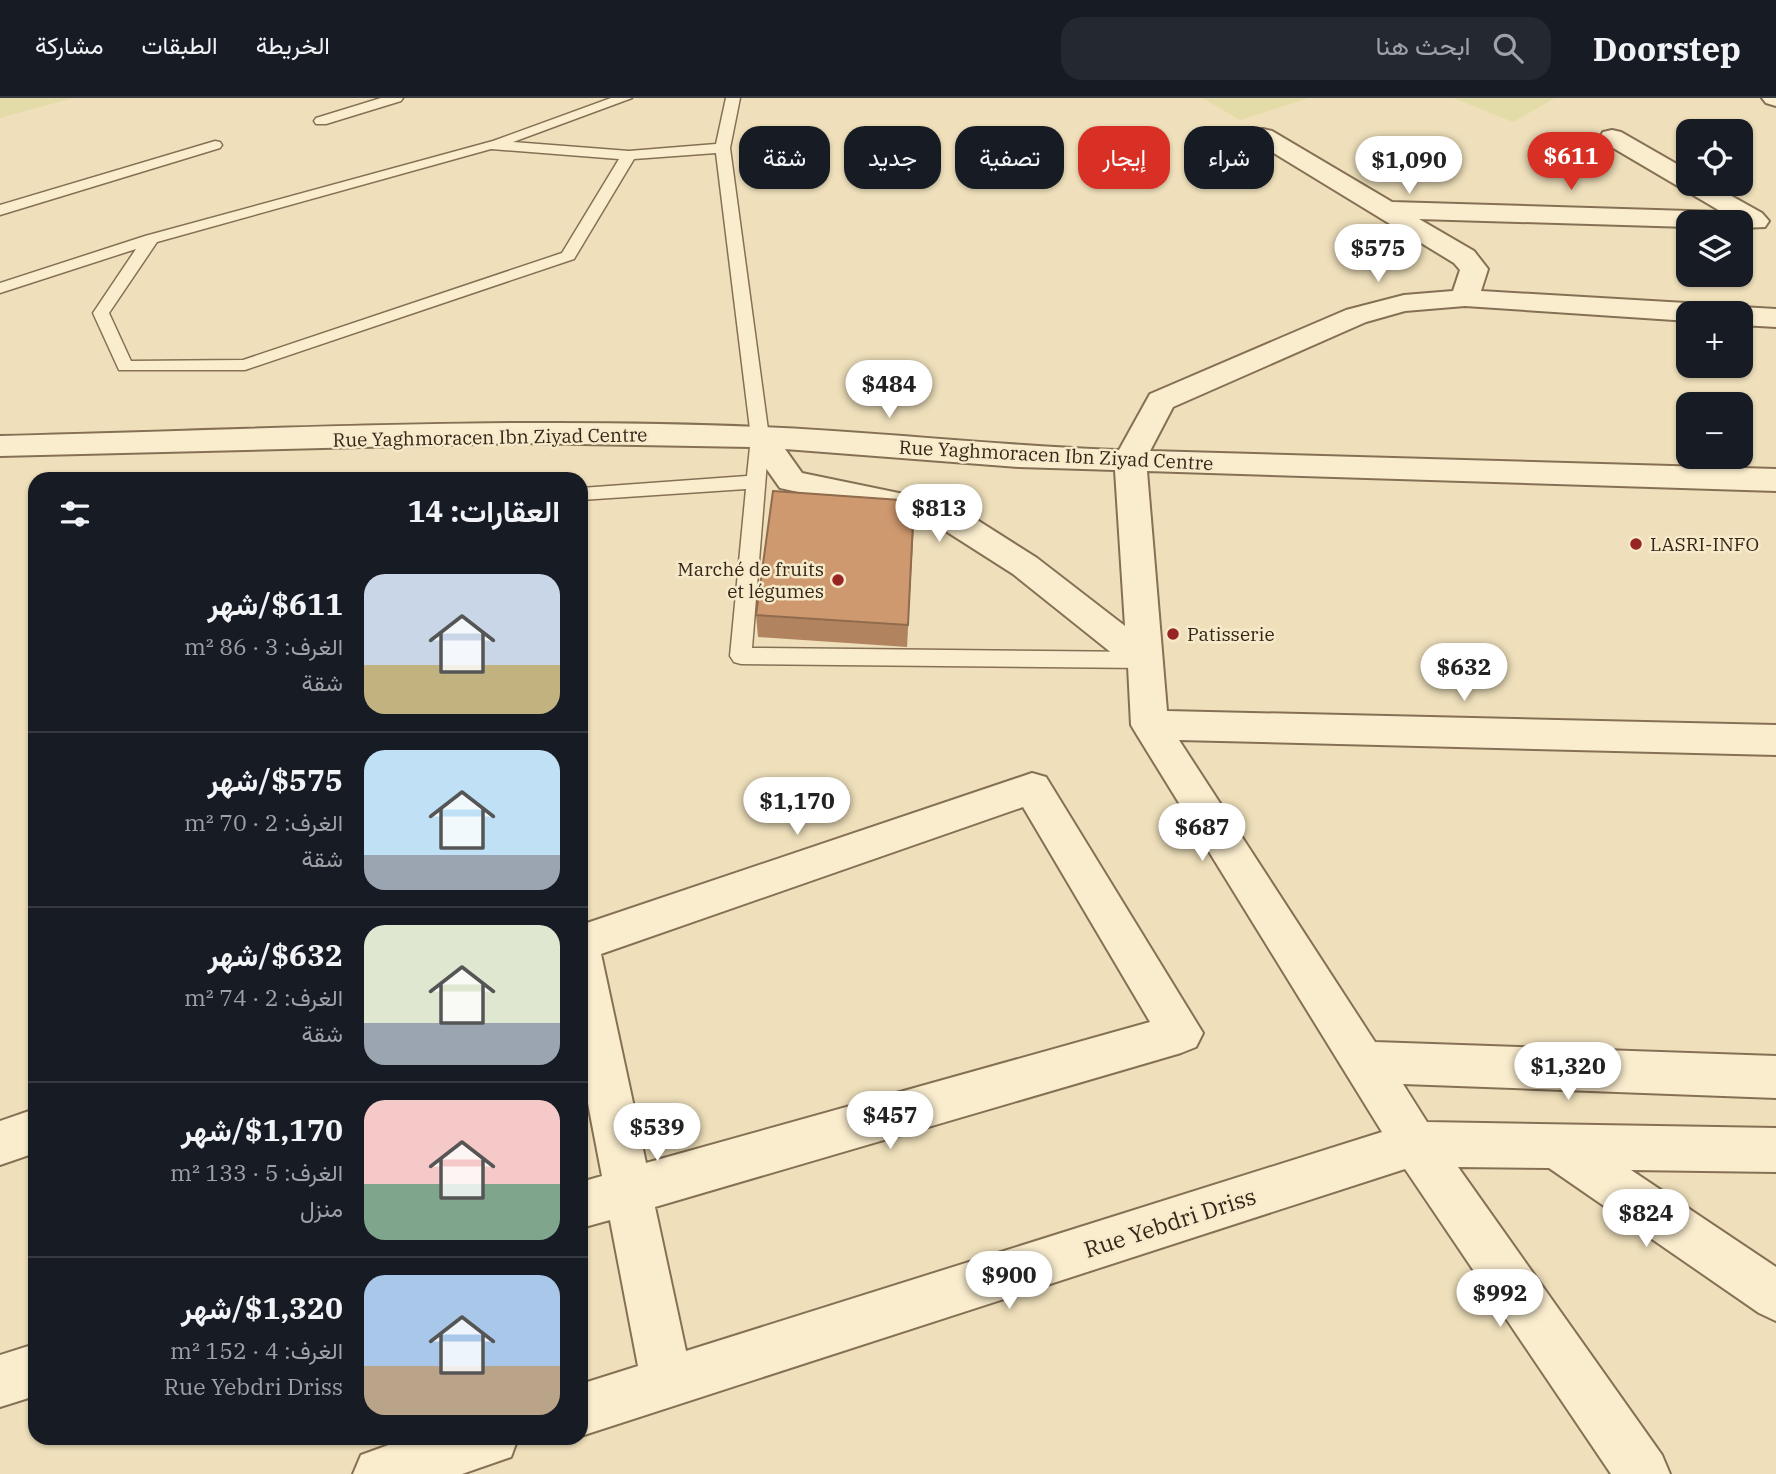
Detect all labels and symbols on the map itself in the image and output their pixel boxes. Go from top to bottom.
pin: $611 [1530,132,1612,192]
pin: $1,090 [1352,136,1466,196]
pin: $575 [1337,225,1419,284]
pin: $484 [848,360,930,420]
street label: Rue Yaghmoracen Ibn Ziyad Centre [332,422,648,452]
street label: Rue Yaghmoracen Ibn Ziyad Centre [898,435,1214,475]
pin: $813 [898,484,980,544]
place label: LASRI-INFO [1650,532,1759,556]
marker: LASRI-INFO [1628,536,1644,552]
place label: Marché de fruits et légumes [677,557,824,603]
marker: Marché de fruits et légumes [830,572,846,588]
place label: Patisserie [1187,622,1275,646]
marker: Patisserie [1165,626,1181,642]
pin: $632 [1423,644,1505,703]
pin: $1,170 [740,778,854,837]
pin: $687 [1161,804,1243,863]
pin: $1,320 [1511,1042,1625,1102]
pin: $457 [849,1091,931,1151]
pin: $539 [616,1104,698,1163]
street label: Rue Yebdri Driss [1080,1180,1260,1264]
pin: $824 [1605,1190,1687,1249]
pin: $900 [968,1252,1050,1311]
pin: $992 [1459,1270,1541,1329]

